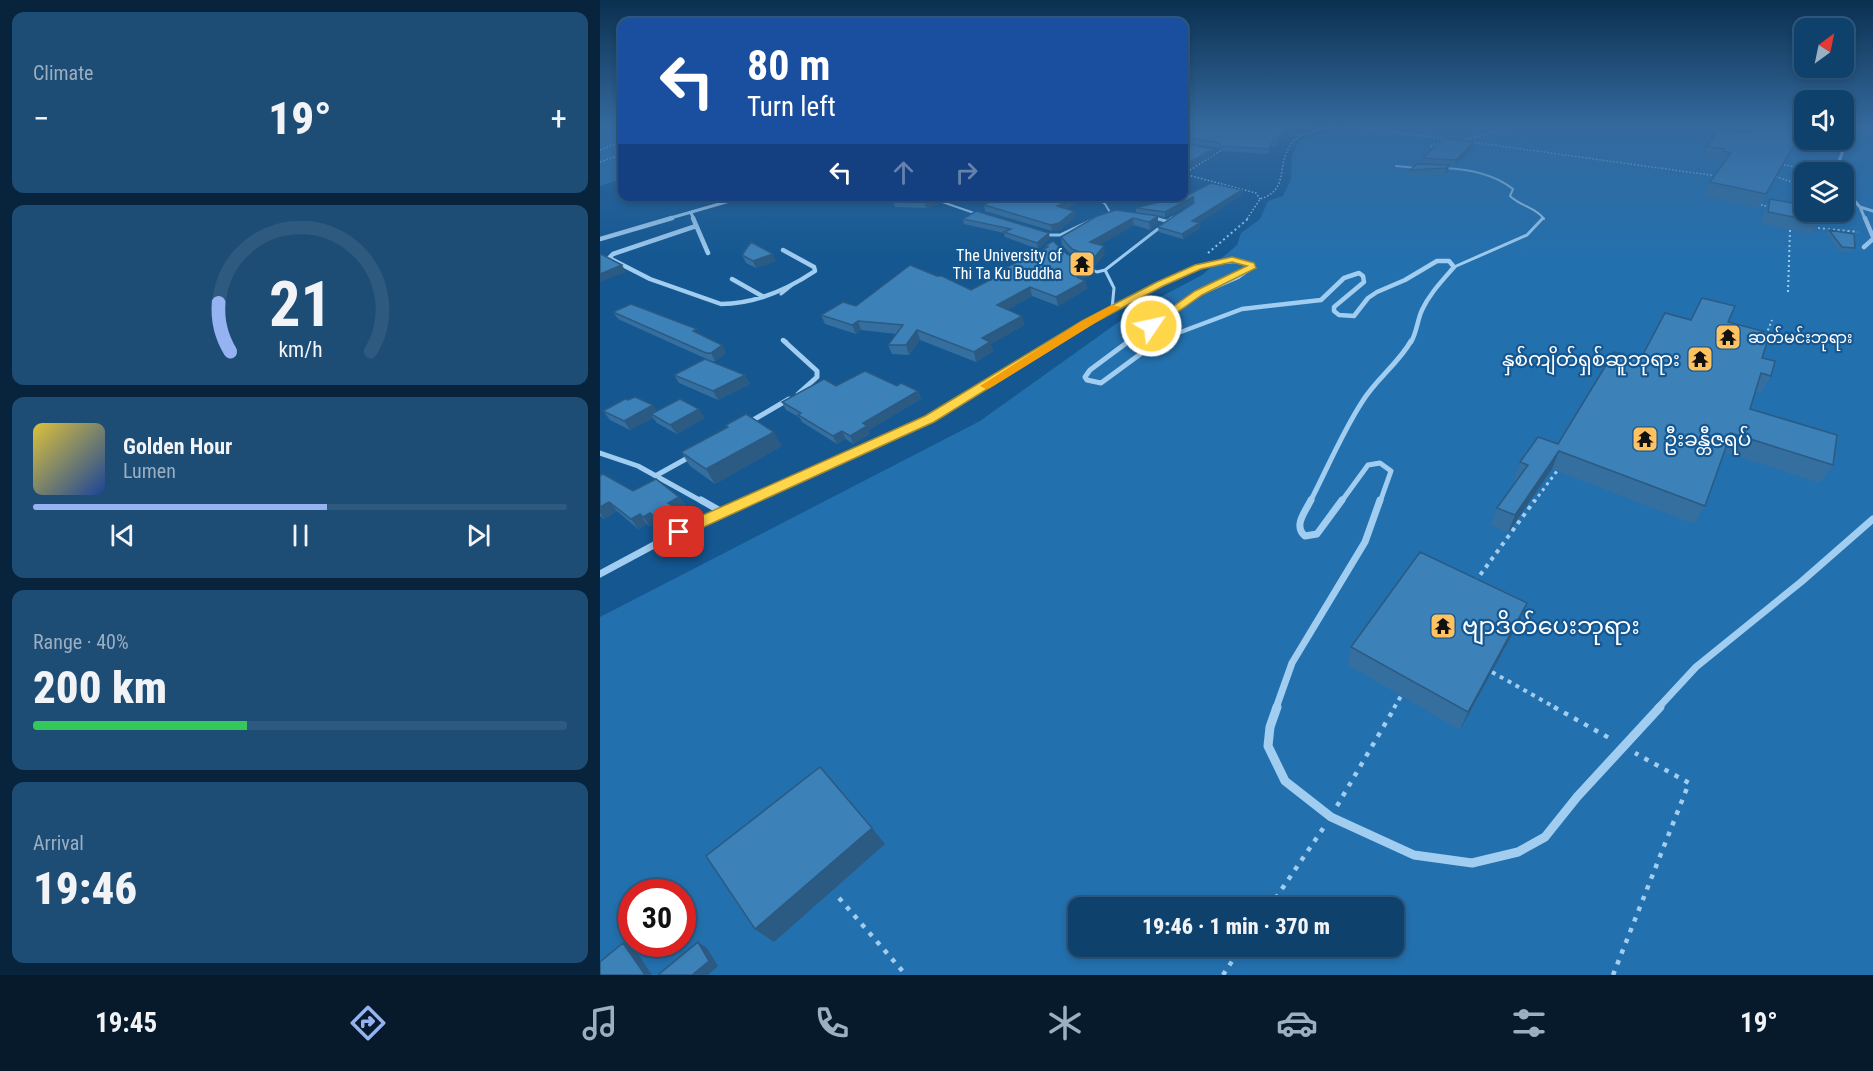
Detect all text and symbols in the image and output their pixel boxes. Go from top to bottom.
north arrow [1794,18,1854,78]
map controls [1794,18,1854,222]
text: 80 m [747,41,830,90]
icon: left [648,42,726,120]
text: Climate [33,61,93,85]
button: sound [1794,90,1854,150]
text: Turn left [747,91,836,123]
text: 19° [268,92,332,145]
text: − [33,99,50,138]
text: + [551,99,567,138]
icon: left [824,156,857,189]
icon: ahead [887,156,920,189]
icon: right [950,156,983,189]
button: layers [1794,162,1854,222]
place label: The University of Thi Ta Ku Buddha [952,246,1062,283]
temple icon: The University of Thi Ta Ku Buddha [1067,249,1097,279]
text: 21 [268,268,332,341]
position arrow [1119,294,1183,358]
temple icon: ဆတ်မင်းဘုရား [1713,322,1743,352]
place label: ဆတ်မင်းဘုရား [1748,326,1853,352]
text: km/h [278,337,322,362]
temple icon: နှစ်ကျိတ်ရှစ်ဆူဘုရား [1685,344,1715,374]
place label: နှစ်ကျိတ်ရှစ်ဆူဘုရား [1502,345,1680,376]
temple icon: ဦးခန္တီဇရပ် [1630,424,1660,454]
place label: ဦးခန္တီဇရပ် [1664,425,1751,455]
text: Golden Hour [123,434,232,459]
text: Lumen [123,459,176,483]
pin [653,506,704,557]
icon: arrive [662,515,695,548]
icon: previous [106,519,139,552]
icon: pause [284,519,317,552]
icon: next [462,519,495,552]
place label: ဗျာဒိတ်ပေးဘုရား [1462,610,1640,645]
temple icon: ဗျာဒိတ်ပေးဘုရား [1428,611,1458,641]
text: Range · 40% [33,630,129,654]
text: 200 km [33,661,167,714]
text: Arrival [33,831,84,855]
text: 19:46 [33,862,137,915]
speed limit sign: 30 [618,879,696,957]
text: 19:46 · 1 min · 370 m [1142,914,1330,939]
icon: directions [347,1002,389,1044]
icon: music [579,1002,621,1044]
icon: phone [811,1002,853,1044]
icon: climate [1044,1002,1086,1044]
icon: car [1276,1002,1318,1044]
icon: filters [1508,1002,1550,1044]
text: 19:45 [95,1007,157,1039]
text: 19° [1740,1007,1778,1039]

